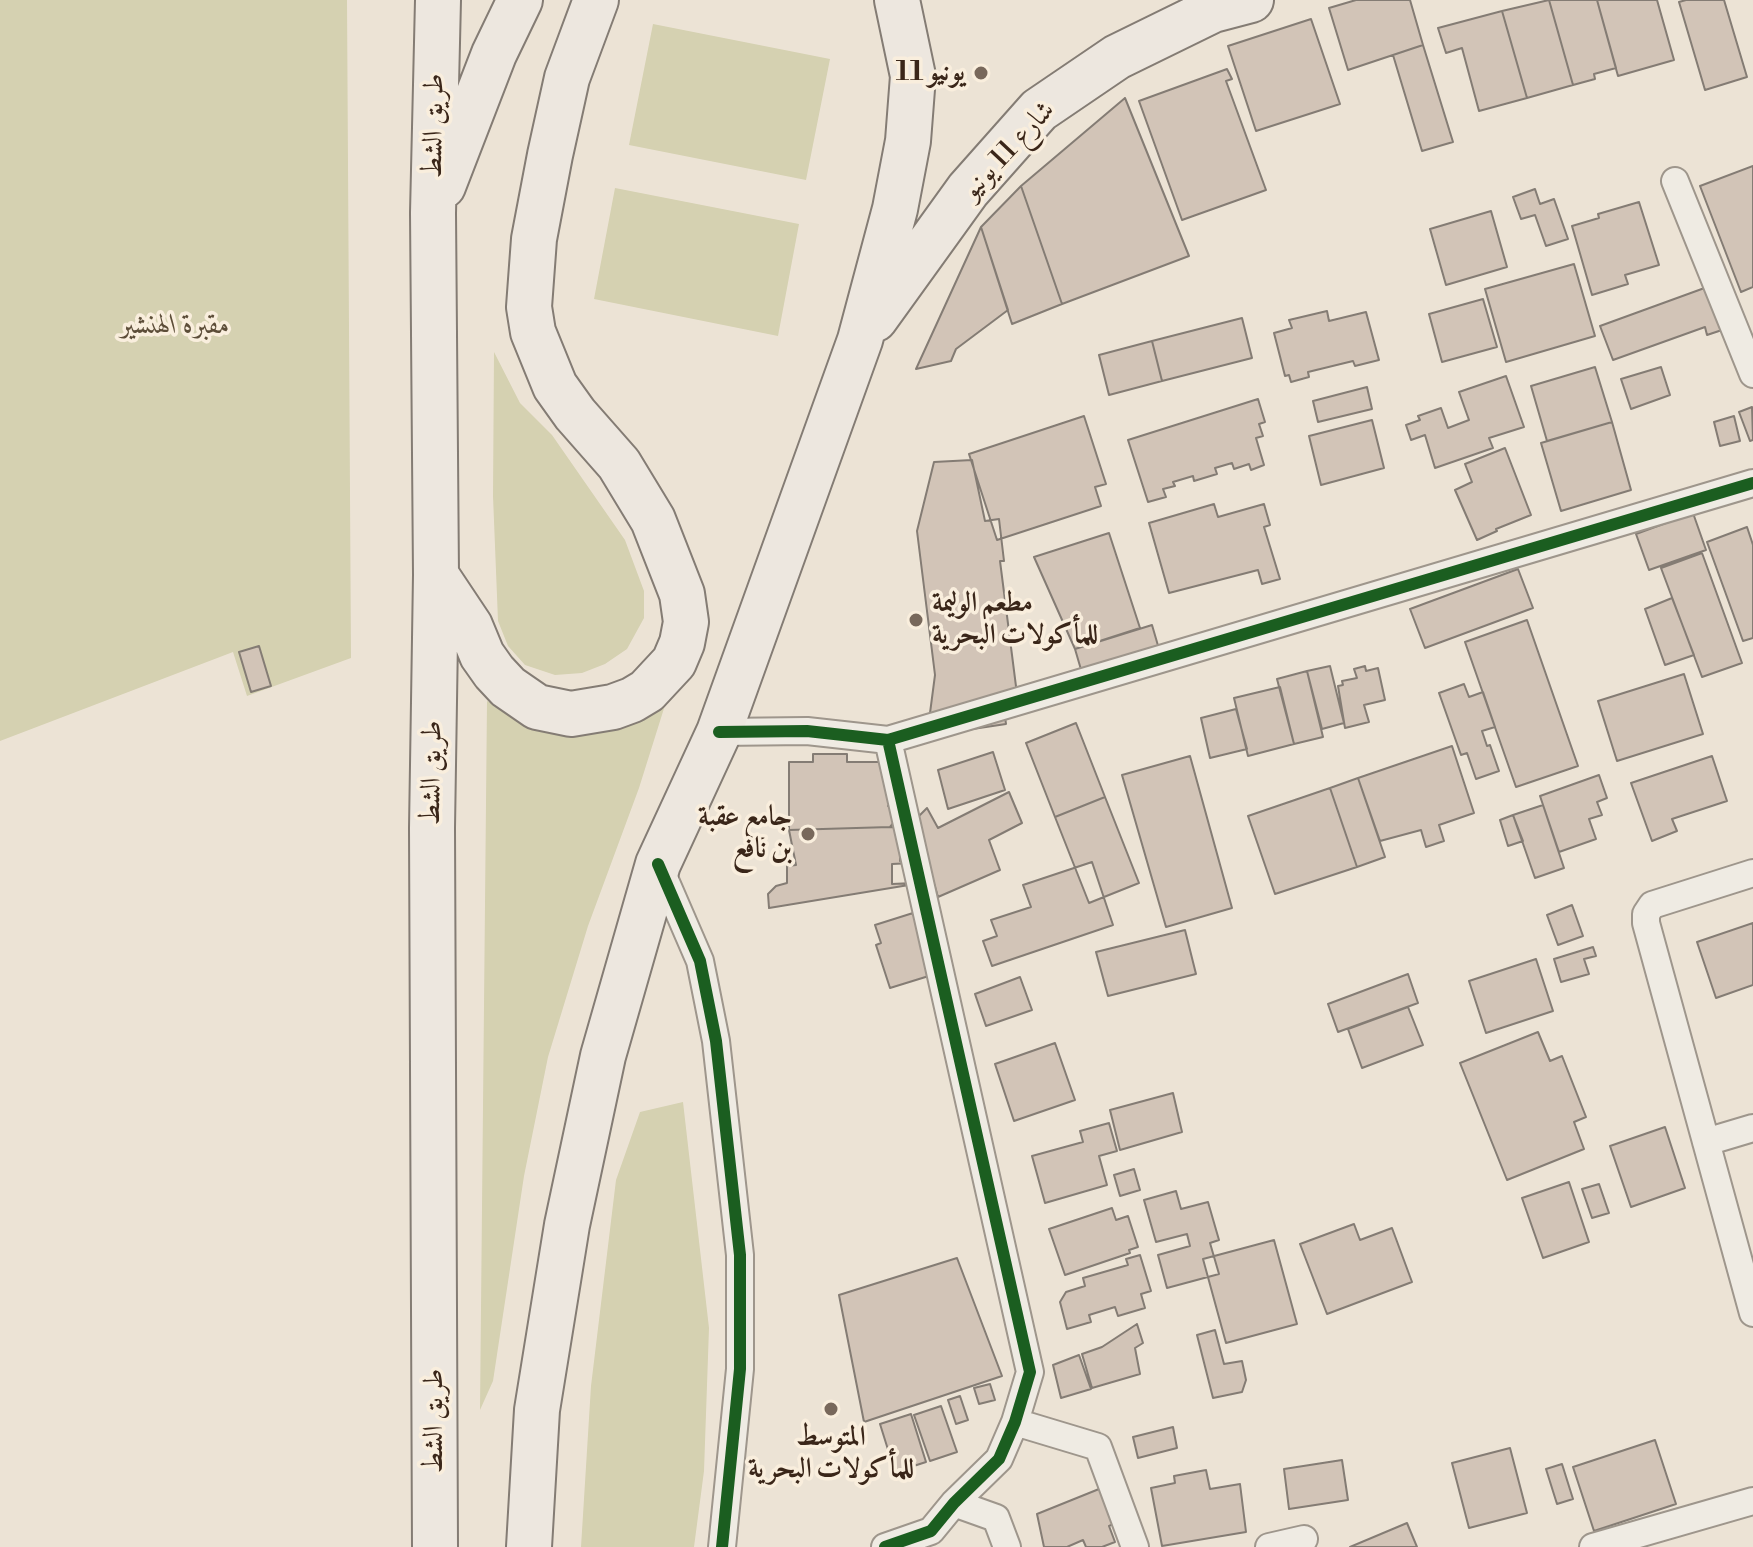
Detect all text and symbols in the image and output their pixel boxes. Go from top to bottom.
place label: 11 يونيو [896,56,965,90]
marker: 11 يونيو [972,64,990,82]
street label: طريق الشط [417,73,453,179]
street label: شارع 11 يونيو [955,95,1063,207]
park label: مقبرة الهنشير [120,309,230,343]
place label: مطعم الوليمة للمأكولات البحرية [932,587,1098,653]
marker: مطعم الوليمة للمأكولات البحرية [907,611,925,629]
street label: طريق الشط [415,720,451,826]
place label: جامع عقبة بن نافع [698,801,792,867]
marker: جامع عقبة بن نافع [799,825,817,843]
street label: طريق الشط [418,1369,452,1473]
marker: المتوسط للمأكولات البحرية [822,1400,840,1418]
place label: المتوسط للمأكولات البحرية [748,1421,914,1487]

